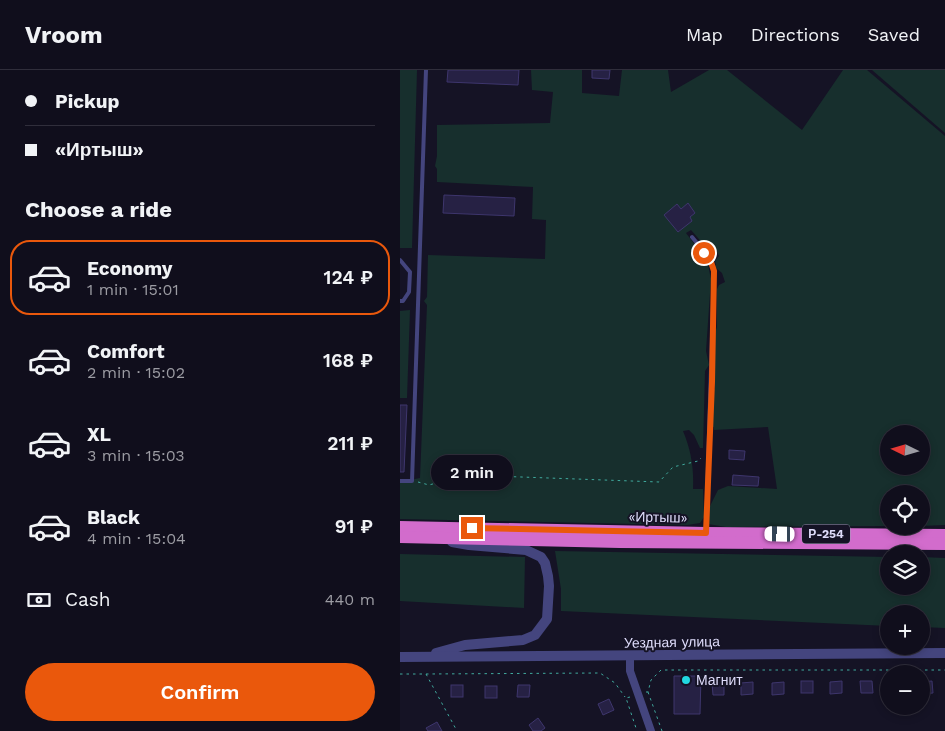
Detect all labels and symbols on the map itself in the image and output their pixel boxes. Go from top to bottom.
route start [693,242,715,264]
north arrow [880,425,930,475]
callout: 2 min [431,456,513,490]
street label: «Иртыш» [628,508,688,526]
route end [461,517,483,539]
road number: Р-254 [802,524,850,544]
car [764,526,795,542]
street label: Уездная улица [624,633,720,651]
place label: Магнит [696,672,743,688]
marker: Магнит [680,674,692,686]

